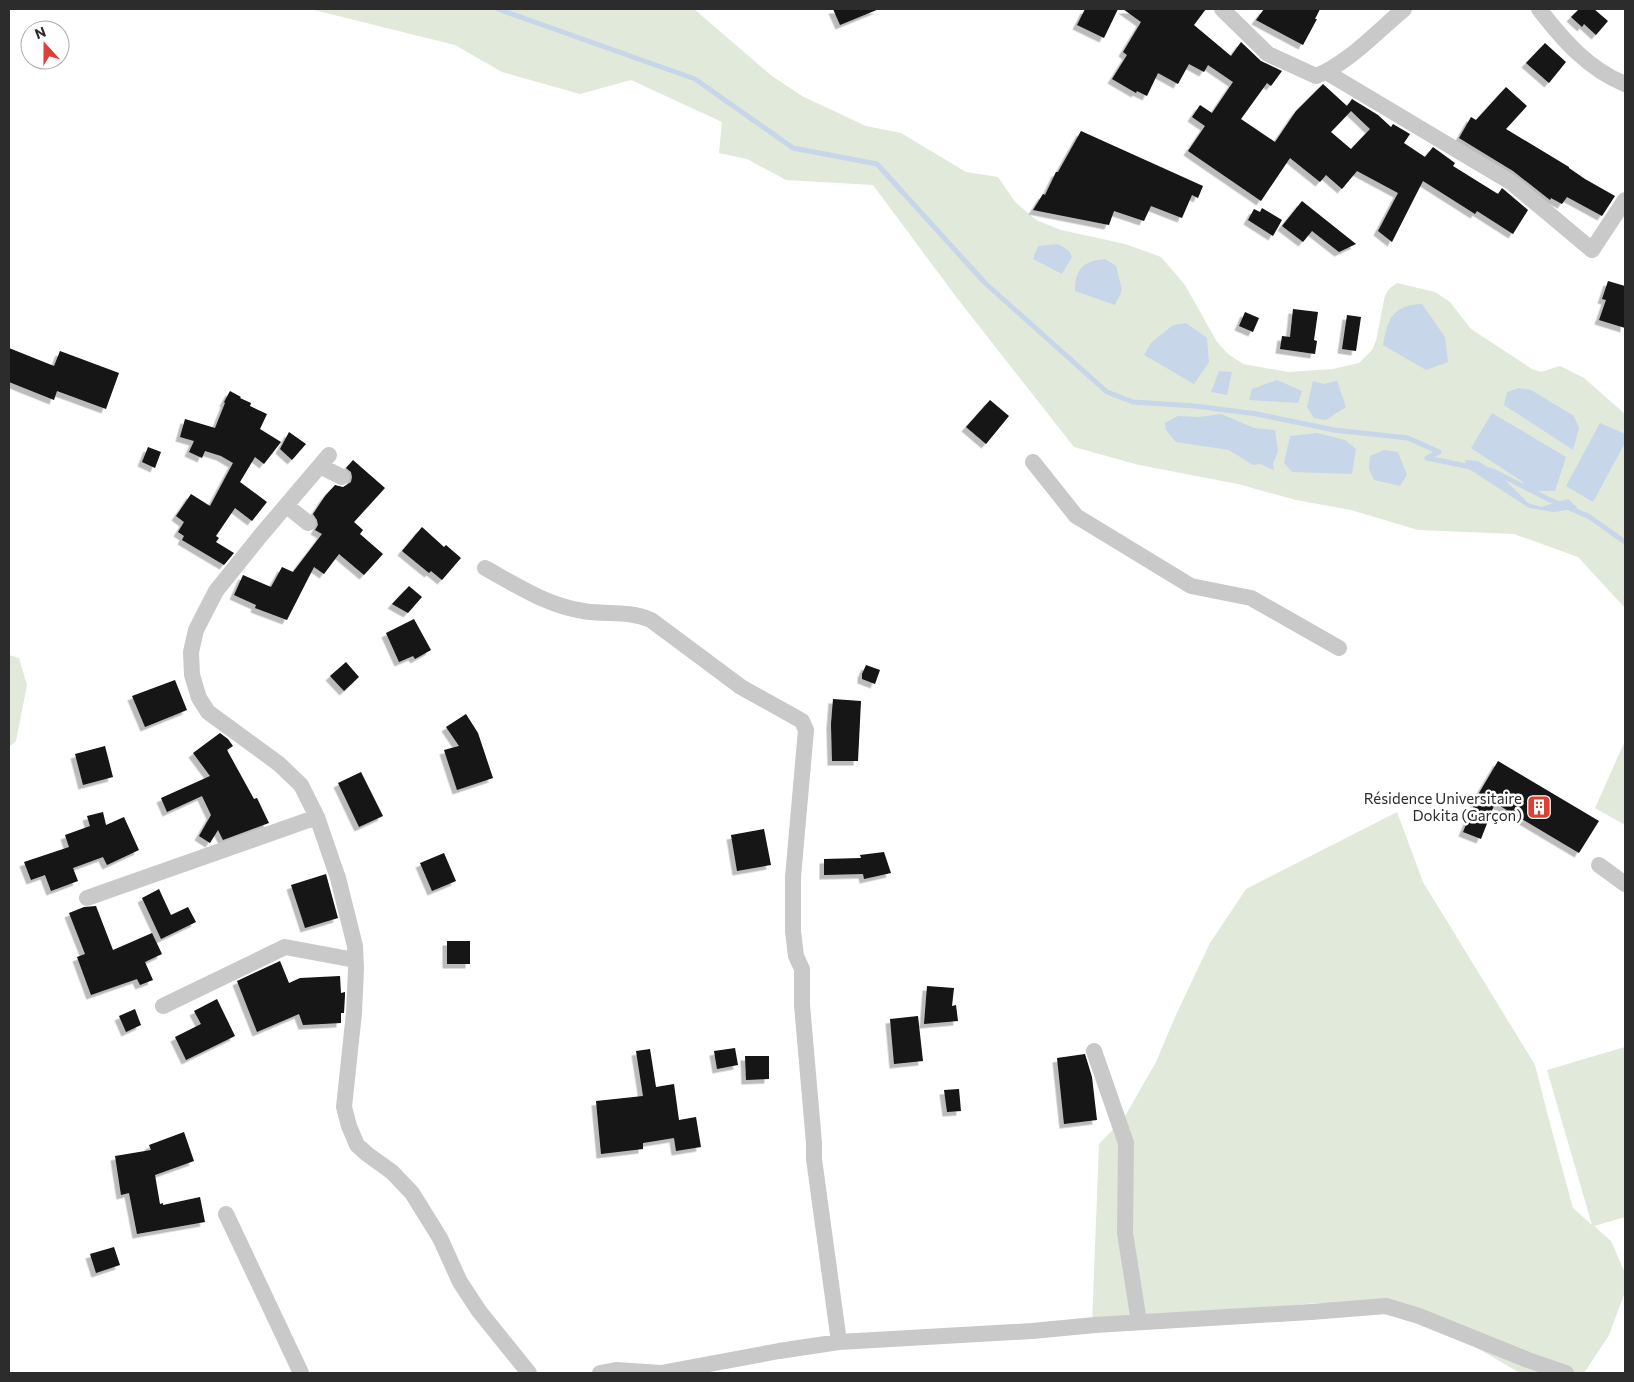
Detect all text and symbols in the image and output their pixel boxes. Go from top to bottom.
north arrow [20,20,70,70]
text: N [32,23,48,42]
place label: Résidence Universitaire Dokita (Garçon) [1364,789,1522,824]
building icon: Résidence Universitaire Dokita (Garçon) [1526,794,1552,820]

